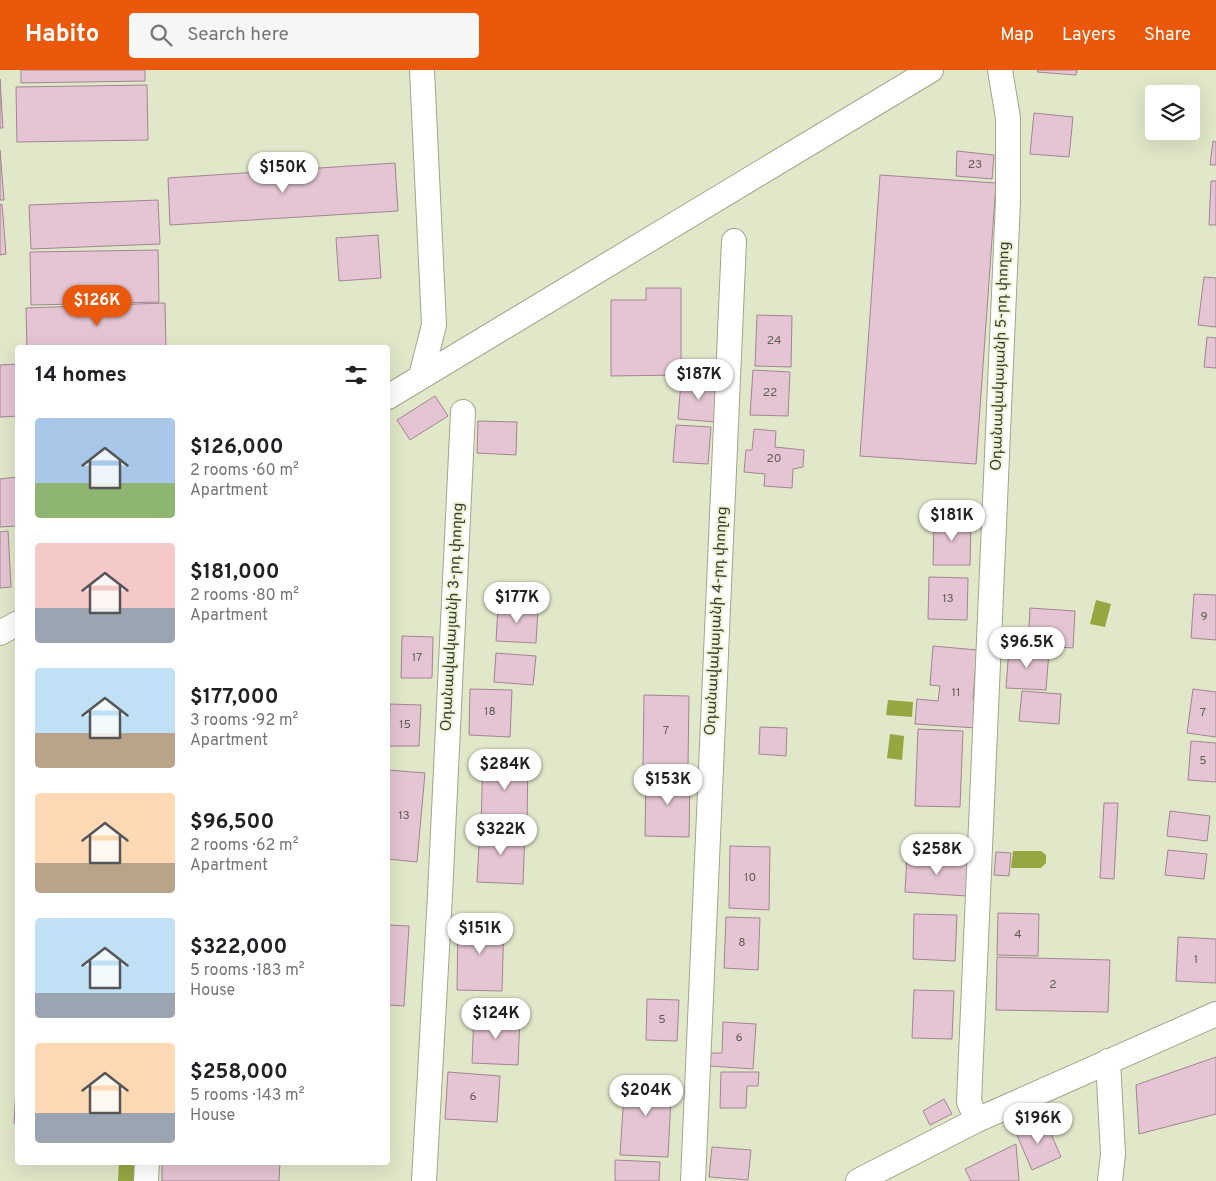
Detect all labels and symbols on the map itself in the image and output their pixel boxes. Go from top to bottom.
pin: $150K [248,152,318,194]
house number: 23 [968,157,982,173]
street label: Օդանավակայանի 5-րդ փողոց [988,241,1014,471]
pin: $126K [62,284,132,327]
house number: 24 [767,333,781,349]
pin: $187K [664,358,734,401]
house number: 22 [763,385,777,401]
house number: 20 [766,451,782,467]
pin: $181K [917,500,987,542]
street label: Օդանավակայանի 3-րդ փողոց [438,502,468,732]
street label: Օդանավակայանի 4-րդ փողոց [702,506,732,736]
pin: $177K [482,582,552,624]
house number: 13 [942,591,954,607]
house number: 9 [1200,609,1208,625]
pin: $96.5K [986,626,1068,669]
house number: 17 [412,650,422,666]
house number: 11 [952,685,960,701]
house number: 18 [484,704,496,720]
house number: 7 [1200,705,1206,721]
house number: 15 [399,717,411,733]
house number: 7 [663,723,669,739]
pin: $284K [470,748,540,791]
house number: 5 [1199,753,1207,769]
pin: $153K [633,764,703,806]
house number: 13 [398,808,410,824]
pin: $322K [466,814,536,856]
pin: $258K [902,834,972,876]
house number: 10 [744,870,756,886]
pin: $151K [445,912,515,955]
house number: 4 [1014,927,1022,943]
house number: 8 [738,935,746,951]
house number: 1 [1194,952,1198,968]
house number: 2 [1049,977,1057,993]
pin: $124K [461,998,531,1040]
house number: 5 [658,1012,666,1028]
house number: 6 [735,1030,743,1046]
pin: $204K [611,1074,681,1117]
house number: 6 [469,1089,477,1105]
pin: $196K [1003,1102,1073,1145]

